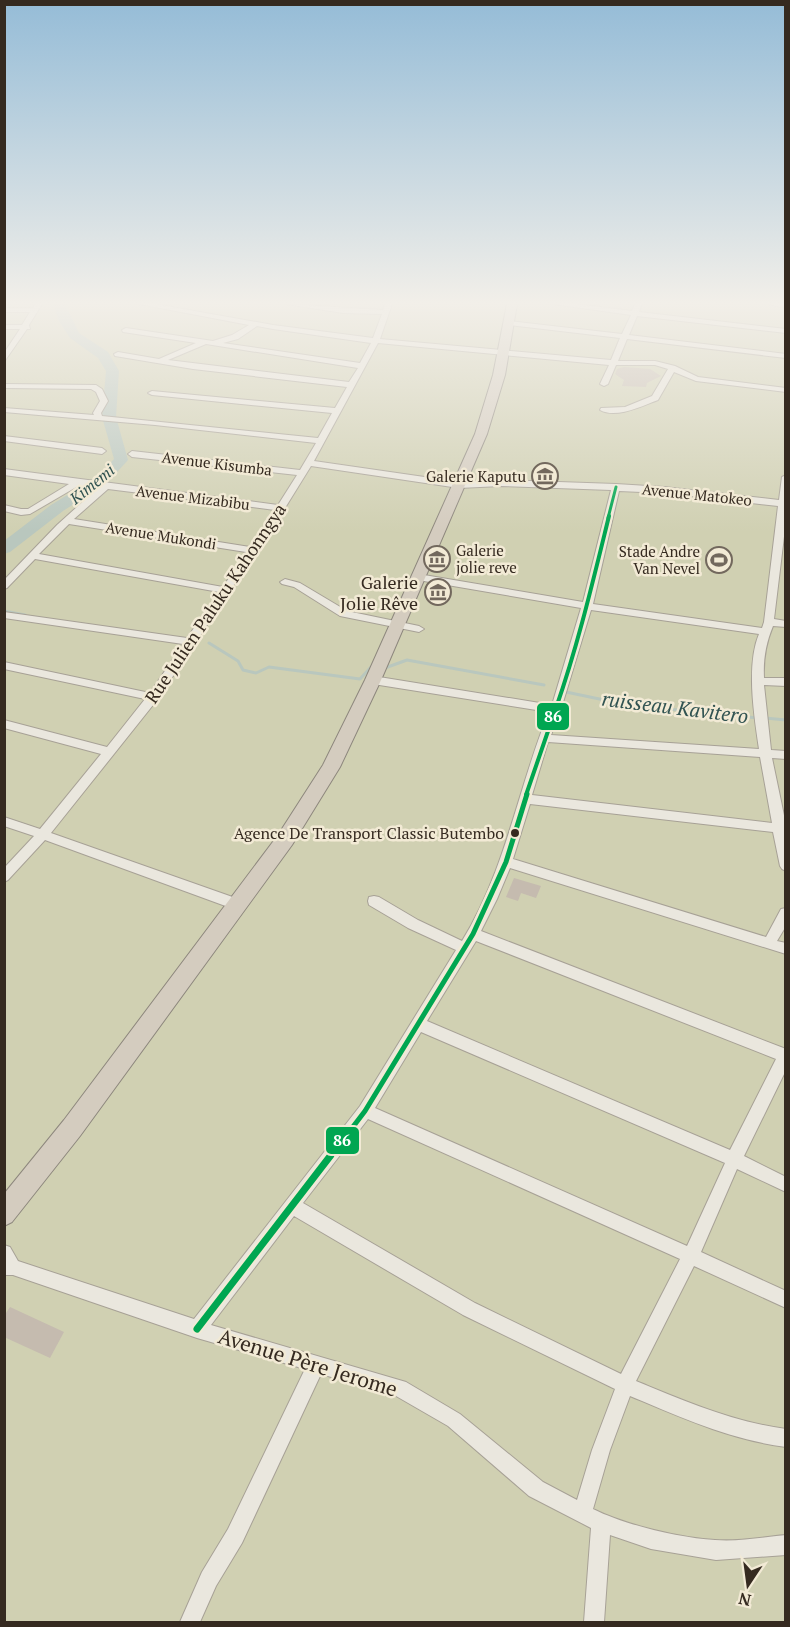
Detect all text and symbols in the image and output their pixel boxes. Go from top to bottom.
street label: Avenue Kisumba [161,446,274,480]
water label: Kimemi [64,459,120,510]
museum icon: Galerie Kaputu [530,461,560,491]
place label: Galerie Kaputu [426,466,526,486]
street label: Avenue Matokeo [641,478,753,510]
street label: Avenue Mizabibu [135,480,251,514]
street label: Rue Julien Paluku Kahonngya [139,498,291,708]
street label: Avenue Mukondi [104,516,218,554]
place label: Galerie jolie reve [456,540,517,577]
place label: Stade Andre Van Nevel [619,541,700,578]
museum icon: Galerie jolie reve [422,544,452,574]
sports icon: Stade Andre Van Nevel [704,545,734,575]
place label: Galerie Jolie Rêve [340,570,418,615]
museum icon: Galerie Jolie Rêve [423,577,453,607]
water label: ruisseau Kavitero [600,685,750,729]
line badge: 86 [536,702,570,731]
text: 86 [544,705,562,727]
place label: Agence De Transport Classic Butembo [234,822,504,844]
marker: Agence De Transport Classic Butembo [509,827,521,839]
line badge: 86 [325,1126,360,1155]
text: 86 [333,1129,351,1151]
street label: Avenue Père Jerome [215,1321,401,1403]
north arrow [718,1555,778,1615]
text: N [736,1588,753,1612]

